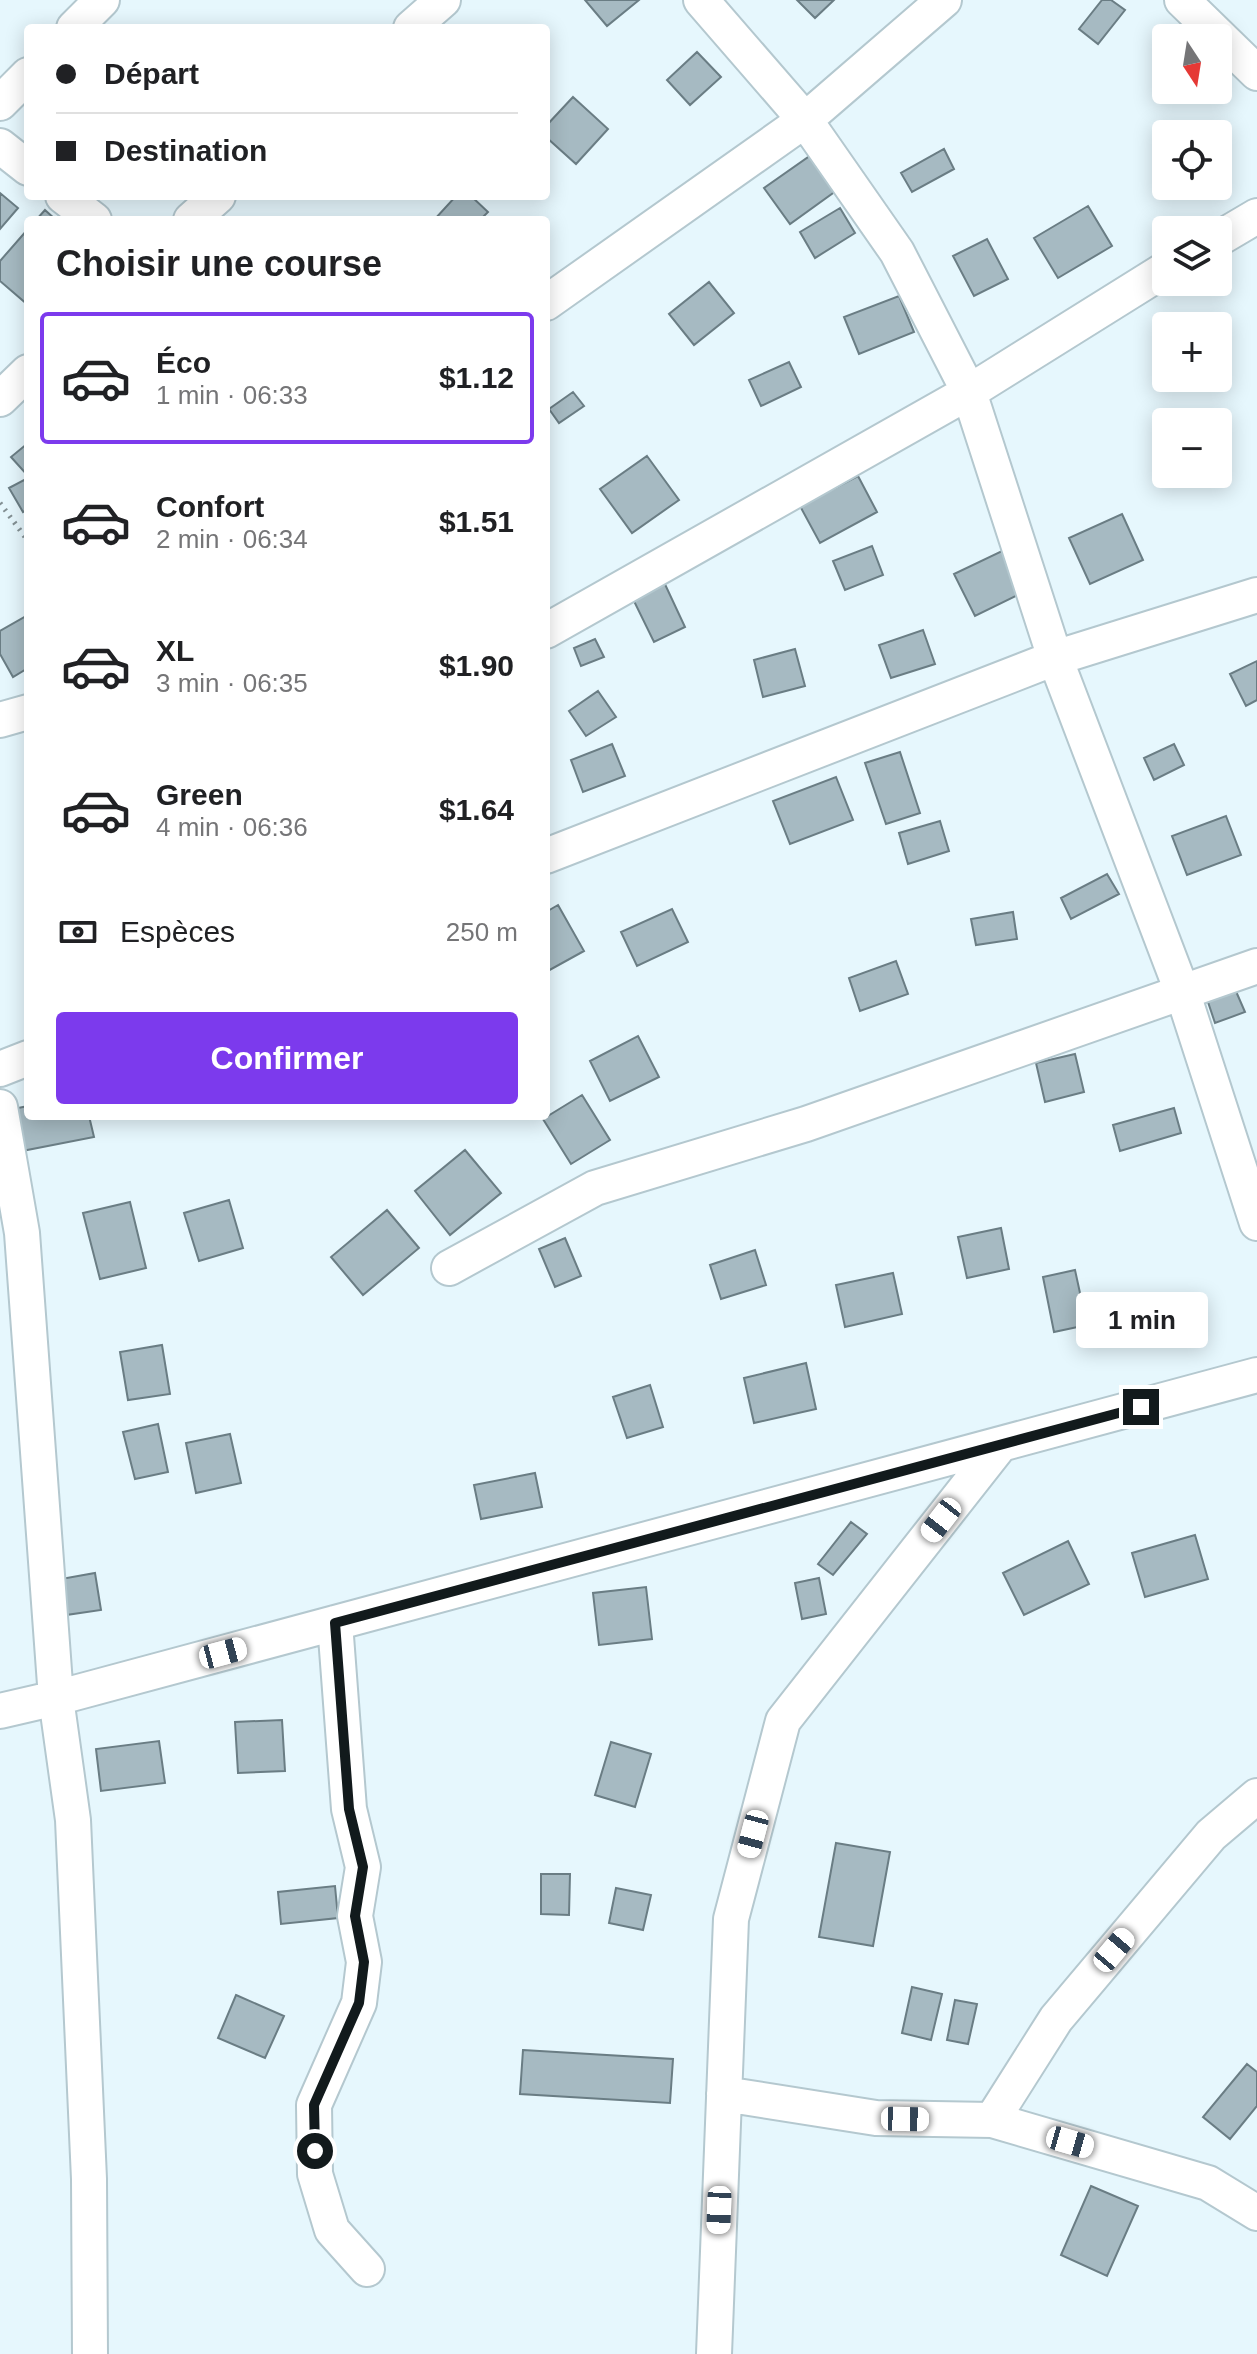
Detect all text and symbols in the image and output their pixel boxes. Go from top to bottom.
north arrow [1152,24,1232,104]
map controls [1152,24,1232,488]
text: Départ [104,57,199,90]
button: locate [1152,120,1232,200]
text: Destination [104,134,267,167]
button: layers [1152,216,1232,296]
text: Choisir une course [56,243,382,284]
button: + [1152,312,1232,392]
icon: car [60,342,132,414]
text: Éco [156,346,211,379]
text: $1.12 [439,361,514,394]
text: 1 min · 06:33 [156,380,308,410]
button: − [1152,408,1232,488]
icon: car [60,486,132,558]
text: Confort [156,490,264,523]
text: $1.51 [439,505,514,538]
text: 2 min · 06:34 [156,524,308,554]
icon: car [60,630,132,702]
text: XL [156,634,194,667]
text: $1.90 [439,649,514,682]
text: 3 min · 06:35 [156,668,308,698]
icon: car [60,774,132,846]
text: Green [156,778,243,811]
text: $1.64 [439,793,514,826]
text: 4 min · 06:36 [156,812,308,842]
icon: cash [56,910,100,954]
text: Espèces [120,915,235,948]
text: 250 m [446,917,518,947]
button: Confirmer [56,1012,518,1104]
callout: 1 min [1075,1291,1207,1347]
text: 1 min [1108,1305,1176,1335]
route end [1123,1389,1159,1425]
car [917,1494,965,1546]
car [197,1635,249,1671]
car [735,1808,771,1860]
car [1089,1924,1139,1976]
car [881,2107,929,2131]
car [1044,2124,1096,2160]
route start [297,2133,333,2169]
car [706,2186,732,2234]

